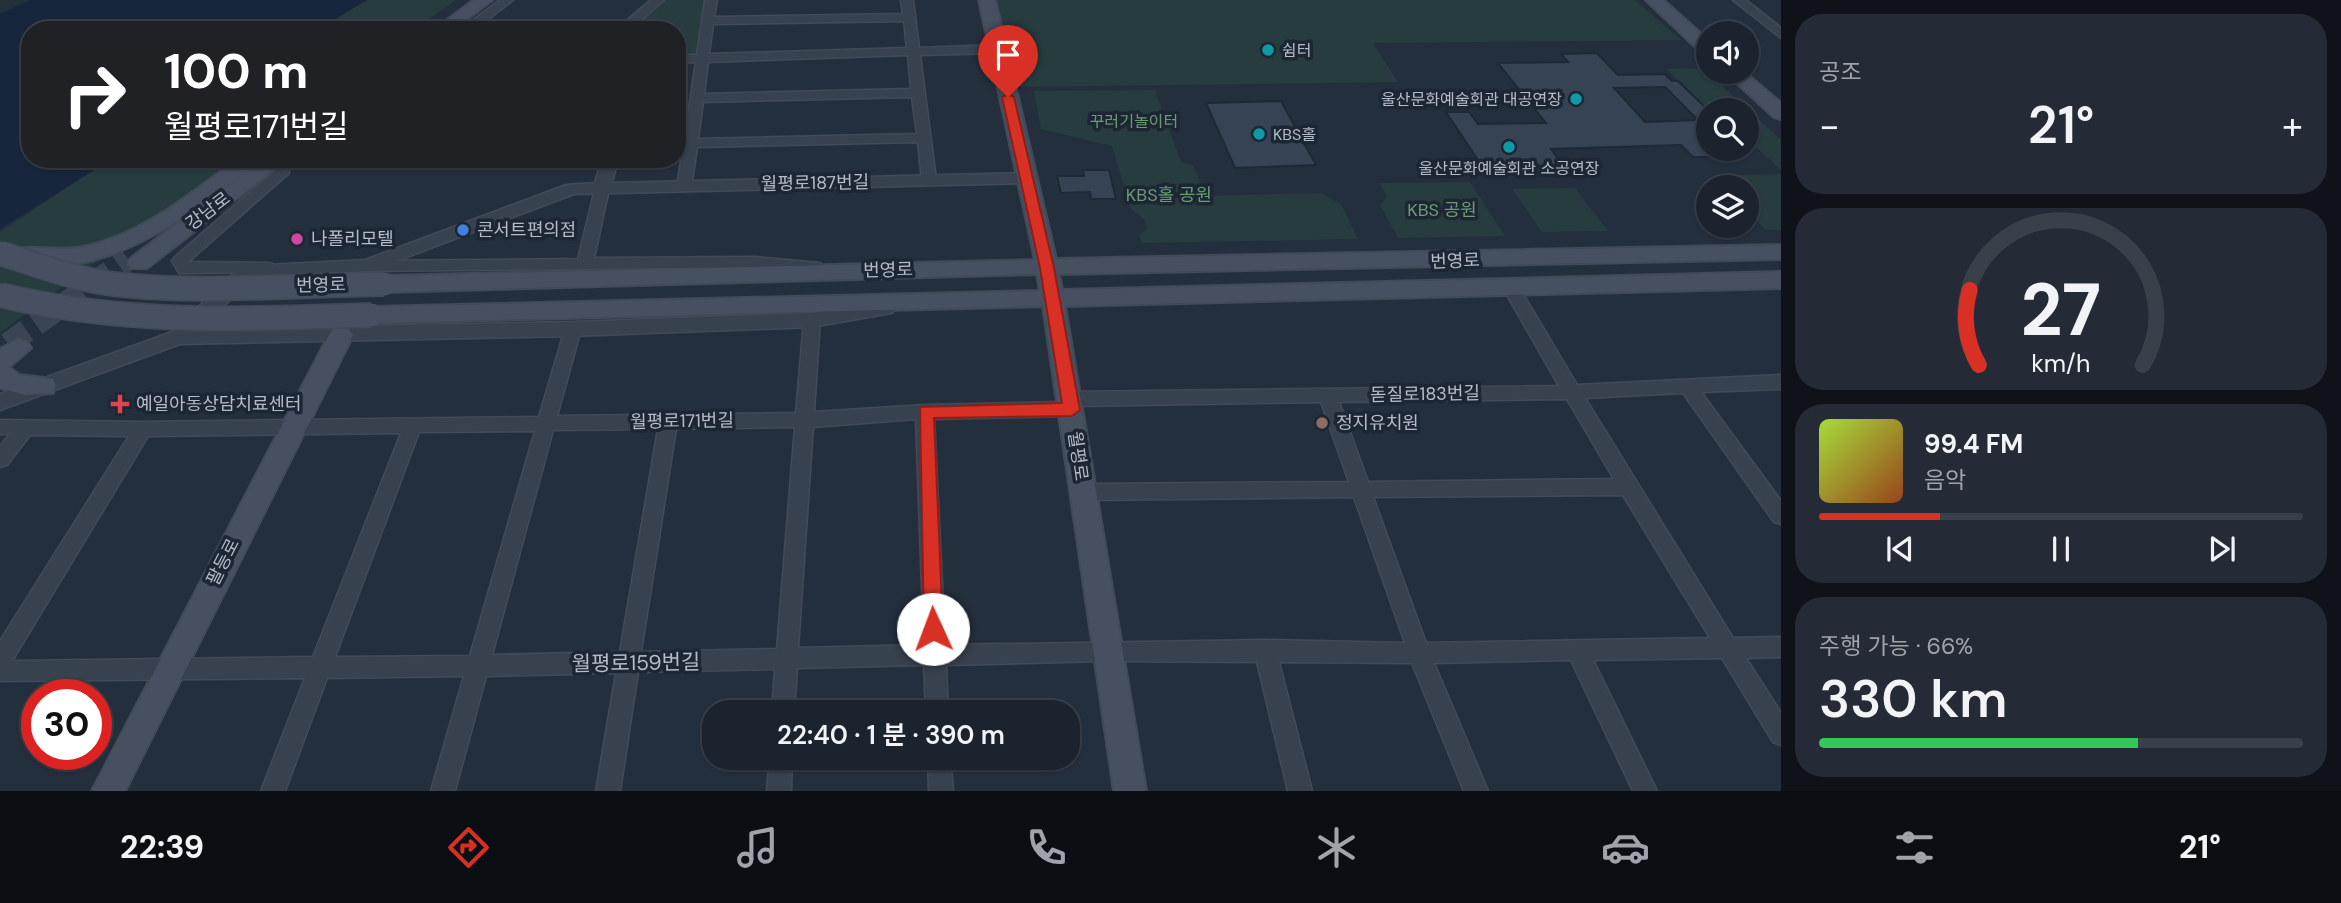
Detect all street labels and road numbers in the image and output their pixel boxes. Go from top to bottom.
street label: 월평로187번길 [761,170,869,196]
street label: 강남로 [181,186,235,236]
street label: 번영로 [1430,248,1480,274]
street label: 번영로 [863,258,913,282]
street label: 번영로 [296,273,346,297]
street label: 돋질로183번길 [1370,381,1480,407]
street label: 월평로171번길 [630,408,734,434]
street label: 월평로 [1063,430,1093,482]
street label: 팔등로 [201,534,245,590]
street label: 월평로159번길 [571,648,701,678]

